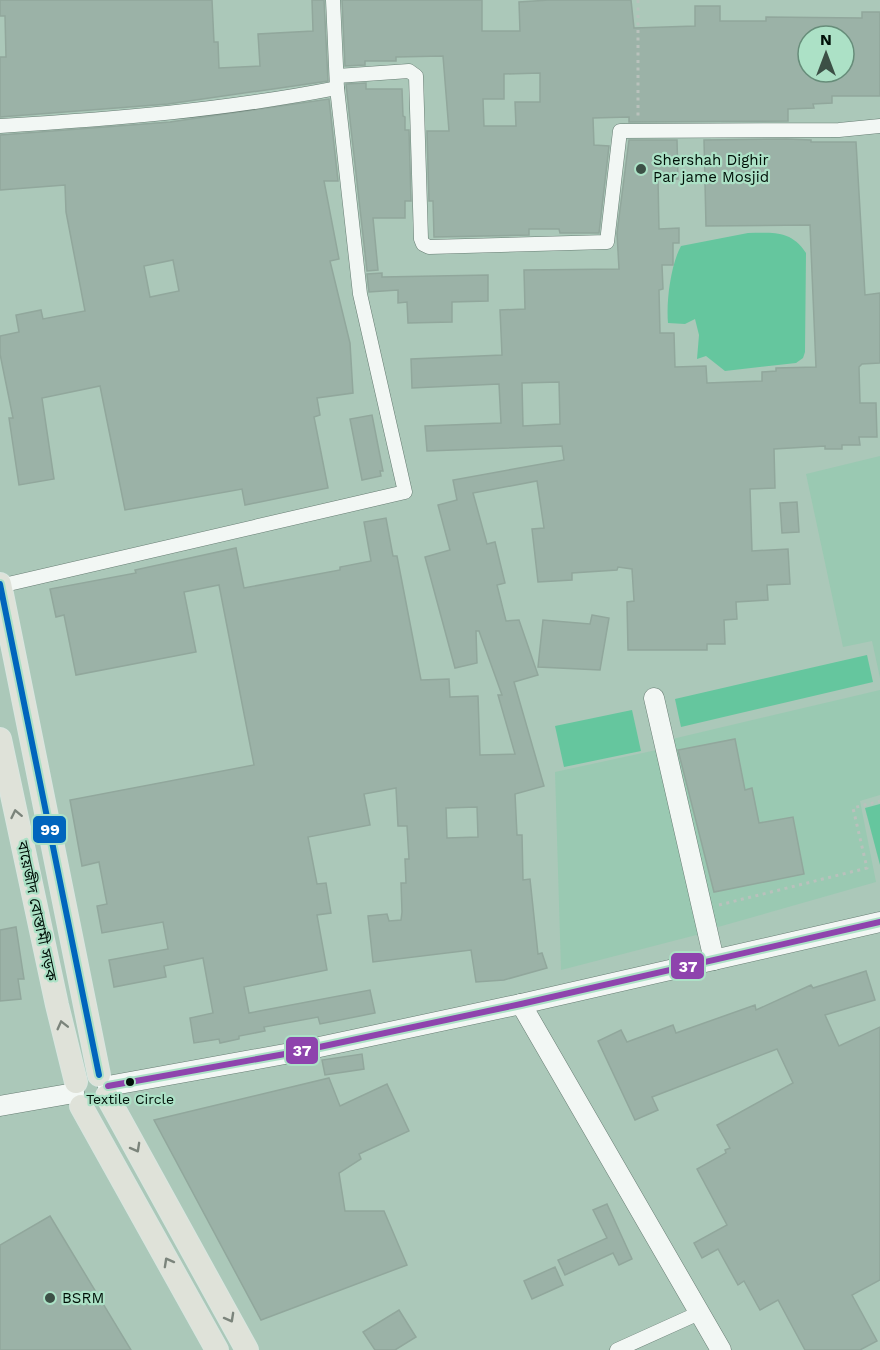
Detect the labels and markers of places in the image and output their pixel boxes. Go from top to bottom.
place label: Shershah Dighir Par jame Mosjid [653,151,769,186]
marker: Shershah Dighir Par jame Mosjid [634,162,648,176]
marker: Textile Circle [124,1076,136,1088]
place label: Textile Circle [86,1091,174,1107]
place label: BSRM [62,1289,104,1307]
marker: BSRM [43,1291,57,1305]

